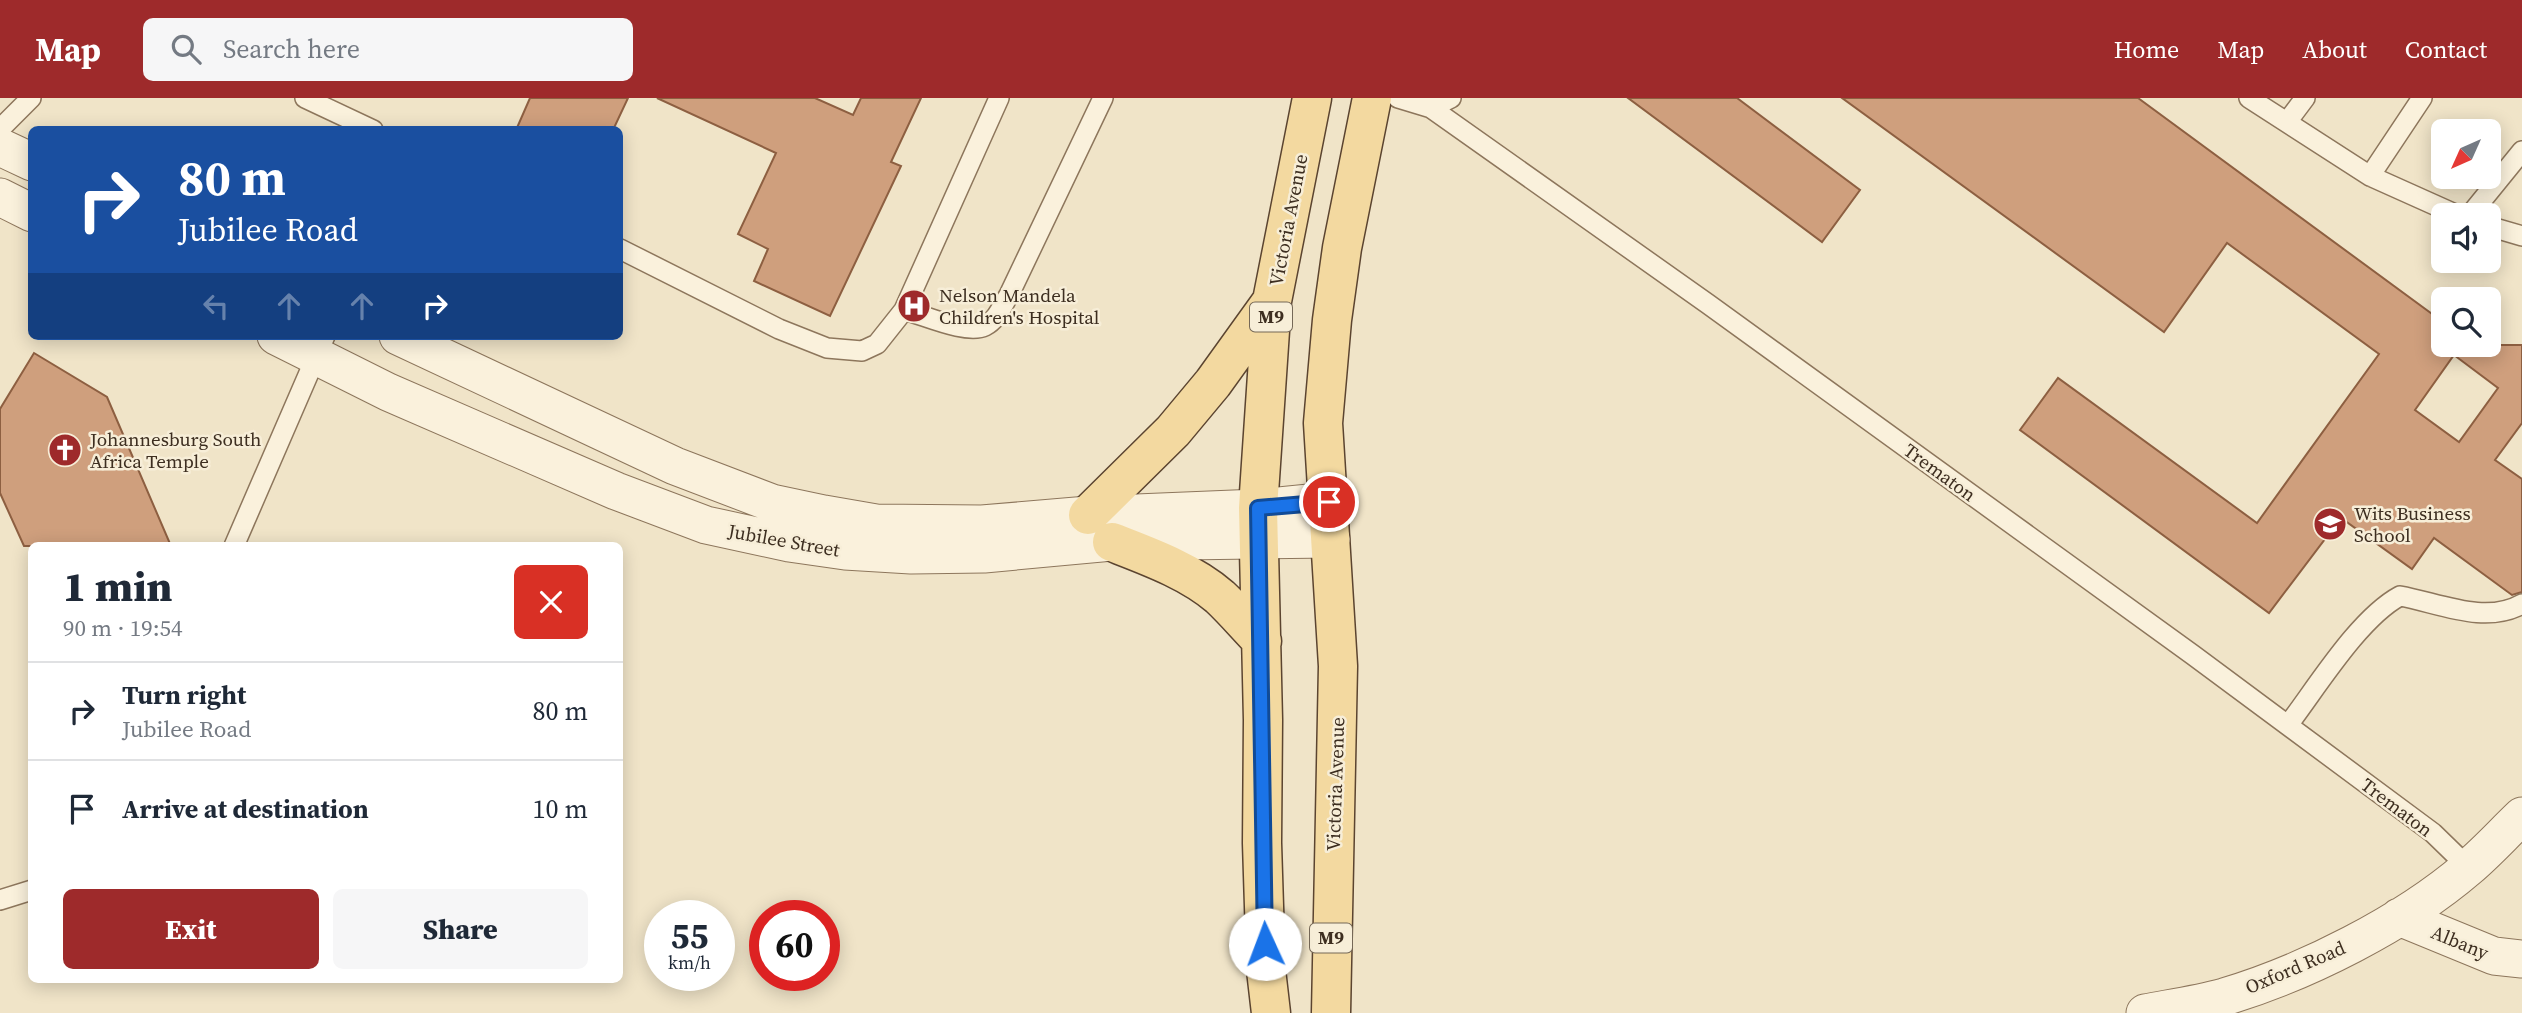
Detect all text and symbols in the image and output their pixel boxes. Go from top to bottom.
search box [143,18,633,81]
text: Map [35,27,101,72]
icon: search [167,30,205,68]
text: Search here [223,31,360,67]
text: Home [2114,33,2179,66]
text: Map [2217,33,2264,66]
text: About [2302,33,2367,66]
text: Contact [2405,33,2487,66]
north arrow [2431,119,2501,189]
map controls [2431,119,2501,357]
text: 80 m [178,144,286,211]
street label: Victoria Avenue [1262,152,1314,288]
icon: right [63,154,154,245]
button: sound [2431,203,2501,273]
text: Jubilee Road [178,208,358,252]
place label: Nelson Mandela Children's Hospital [939,282,1100,330]
icon: left [197,287,235,325]
icon: ahead [270,287,308,325]
icon: ahead [343,287,381,325]
icon: right [416,287,454,325]
hospital icon: Nelson Mandela Children's Hospital [895,287,933,325]
button: search [2431,287,2501,357]
road number: M9 [1250,302,1292,331]
place label: Johannesburg South Africa Temple [89,426,261,474]
church icon: Johannesburg South Africa Temple [46,431,84,469]
street label: Trematon [1899,437,1981,507]
pin [1299,472,1359,532]
icon: arrive [1310,483,1348,521]
place label: Wits Business School [2354,500,2471,548]
school or university icon: Wits Business School [2311,505,2349,543]
street label: Jubilee Street [725,517,843,563]
text: 1 min [63,557,173,615]
button: close [514,565,588,639]
text: 90 m · 19:54 [63,612,183,644]
text: Turn right [122,677,246,713]
icon: right [63,692,101,730]
text: 80 m [533,693,588,729]
text: Jubilee Road [122,713,251,745]
street label: Victoria Avenue [1320,717,1350,851]
street label: Trematon [2356,772,2438,842]
icon: arrive [63,790,101,828]
text: Arrive at destination [122,791,369,827]
text: 10 m [533,791,588,827]
button: Exit [63,889,319,969]
button: Share [333,889,588,969]
speed limit sign: 60 [749,900,840,991]
position arrow [1228,907,1302,981]
text: 55 [671,912,708,960]
street label: Albany [2428,919,2493,965]
road number: M9 [1310,924,1352,952]
street label: Oxford Road [2241,934,2349,1000]
text: km/h [668,950,711,975]

